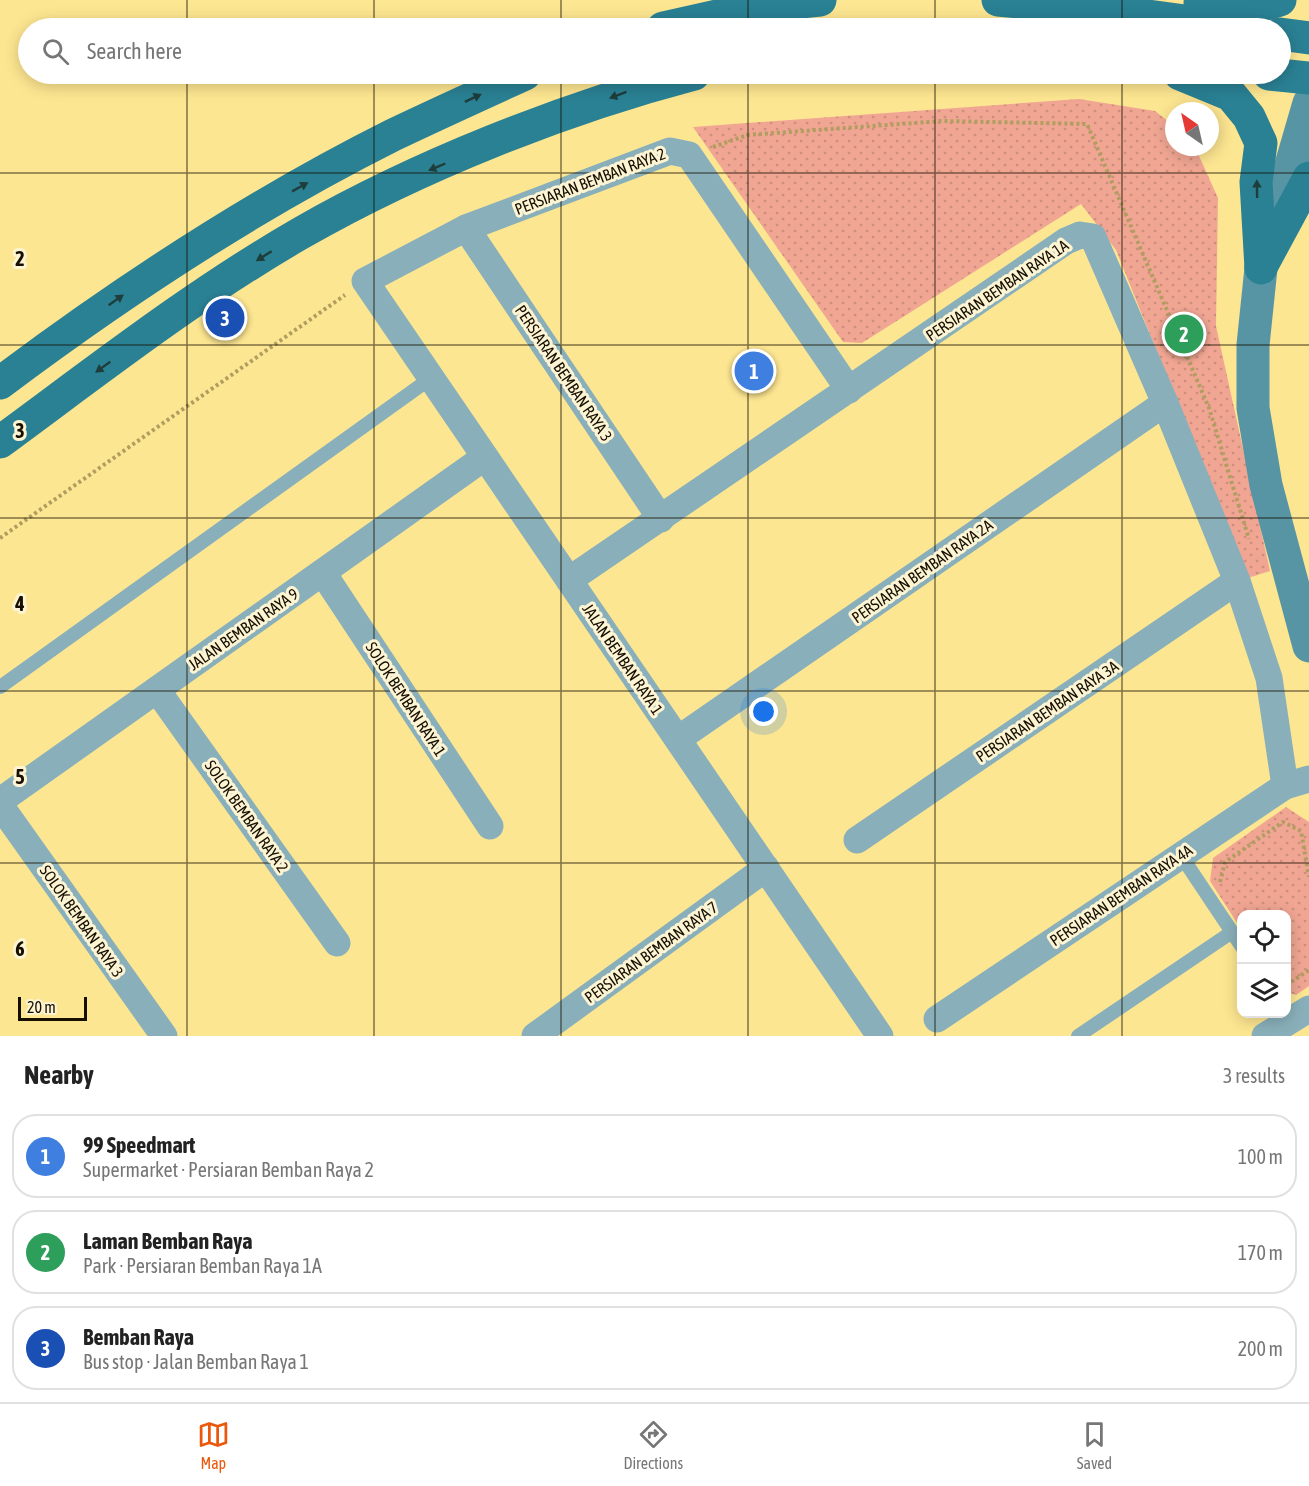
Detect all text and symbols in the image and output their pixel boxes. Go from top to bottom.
search box [18,18,1291,84]
icon: search [39,35,72,68]
text: Search here [87,38,182,64]
one-way arrow [609,91,627,100]
one-way arrow [465,93,482,102]
north arrow [1165,102,1219,156]
street label: PERSIARAN BEMBAN RAYA 2 [512,144,668,218]
one-way arrow [427,162,445,172]
one-way arrow [1252,179,1262,198]
one-way arrow [292,182,309,192]
street label: PERSIARAN BEMBAN RAYA 1A [922,236,1072,344]
text: 2 [15,247,25,270]
one-way arrow [256,251,272,262]
one-way arrow [108,294,124,306]
pin: 3 [206,296,244,340]
street label: PERSIARAN BEMBAN RAYA 3 [512,302,616,444]
pin: 2 [1164,312,1204,356]
pin: 1 [734,348,774,394]
one-way arrow [96,361,112,373]
text: 3 [15,419,25,442]
street label: PERSIARAN BEMBAN RAYA 2A [848,515,996,626]
street label: JALAN BEMBAN RAYA 9 [185,584,301,674]
text: 4 [14,592,25,615]
street label: JALAN BEMBAN RAYA 1 [579,600,667,718]
street label: SOLOK BEMBAN RAYA 1 [362,639,450,759]
street label: PERSIARAN BEMBAN RAYA 3A [972,657,1122,765]
your location [749,697,778,726]
street label: SOLOK BEMBAN RAYA 2 [202,757,292,875]
text: 5 [15,765,25,788]
street label: PERSIARAN BEMBAN RAYA 4A [1046,841,1196,949]
street label: SOLOK BEMBAN RAYA 3 [37,862,127,980]
street label: PERSIARAN BEMBAN RAYA 7 [581,898,721,1006]
map controls [1237,910,1291,1018]
button: locate [1237,910,1291,964]
text: 6 [15,937,25,960]
button: layers [1237,964,1291,1018]
scale bar [18,994,87,1022]
text: 20 m [27,998,56,1016]
text: Nearby [24,1060,94,1090]
text: 3 results [1223,1064,1285,1087]
text: 99 Speedmart [83,1132,195,1158]
text: 1 [41,1145,50,1168]
text: 100 m [1238,1145,1283,1168]
text: Supermarket · Persiaran Bemban Raya 2 [83,1158,374,1181]
text: Laman Bemban Raya [83,1228,252,1254]
text: 2 [41,1241,50,1264]
text: 170 m [1238,1241,1283,1264]
text: Park · Persiaran Bemban Raya 1A [83,1254,322,1277]
text: Bemban Raya [83,1324,194,1350]
text: 3 [41,1337,50,1360]
text: 200 m [1238,1337,1283,1360]
text: Bus stop · Jalan Bemban Raya 1 [83,1350,309,1373]
tab: Map [197,1418,230,1472]
tab: Directions [623,1418,683,1472]
tab: Saved [1077,1418,1112,1472]

